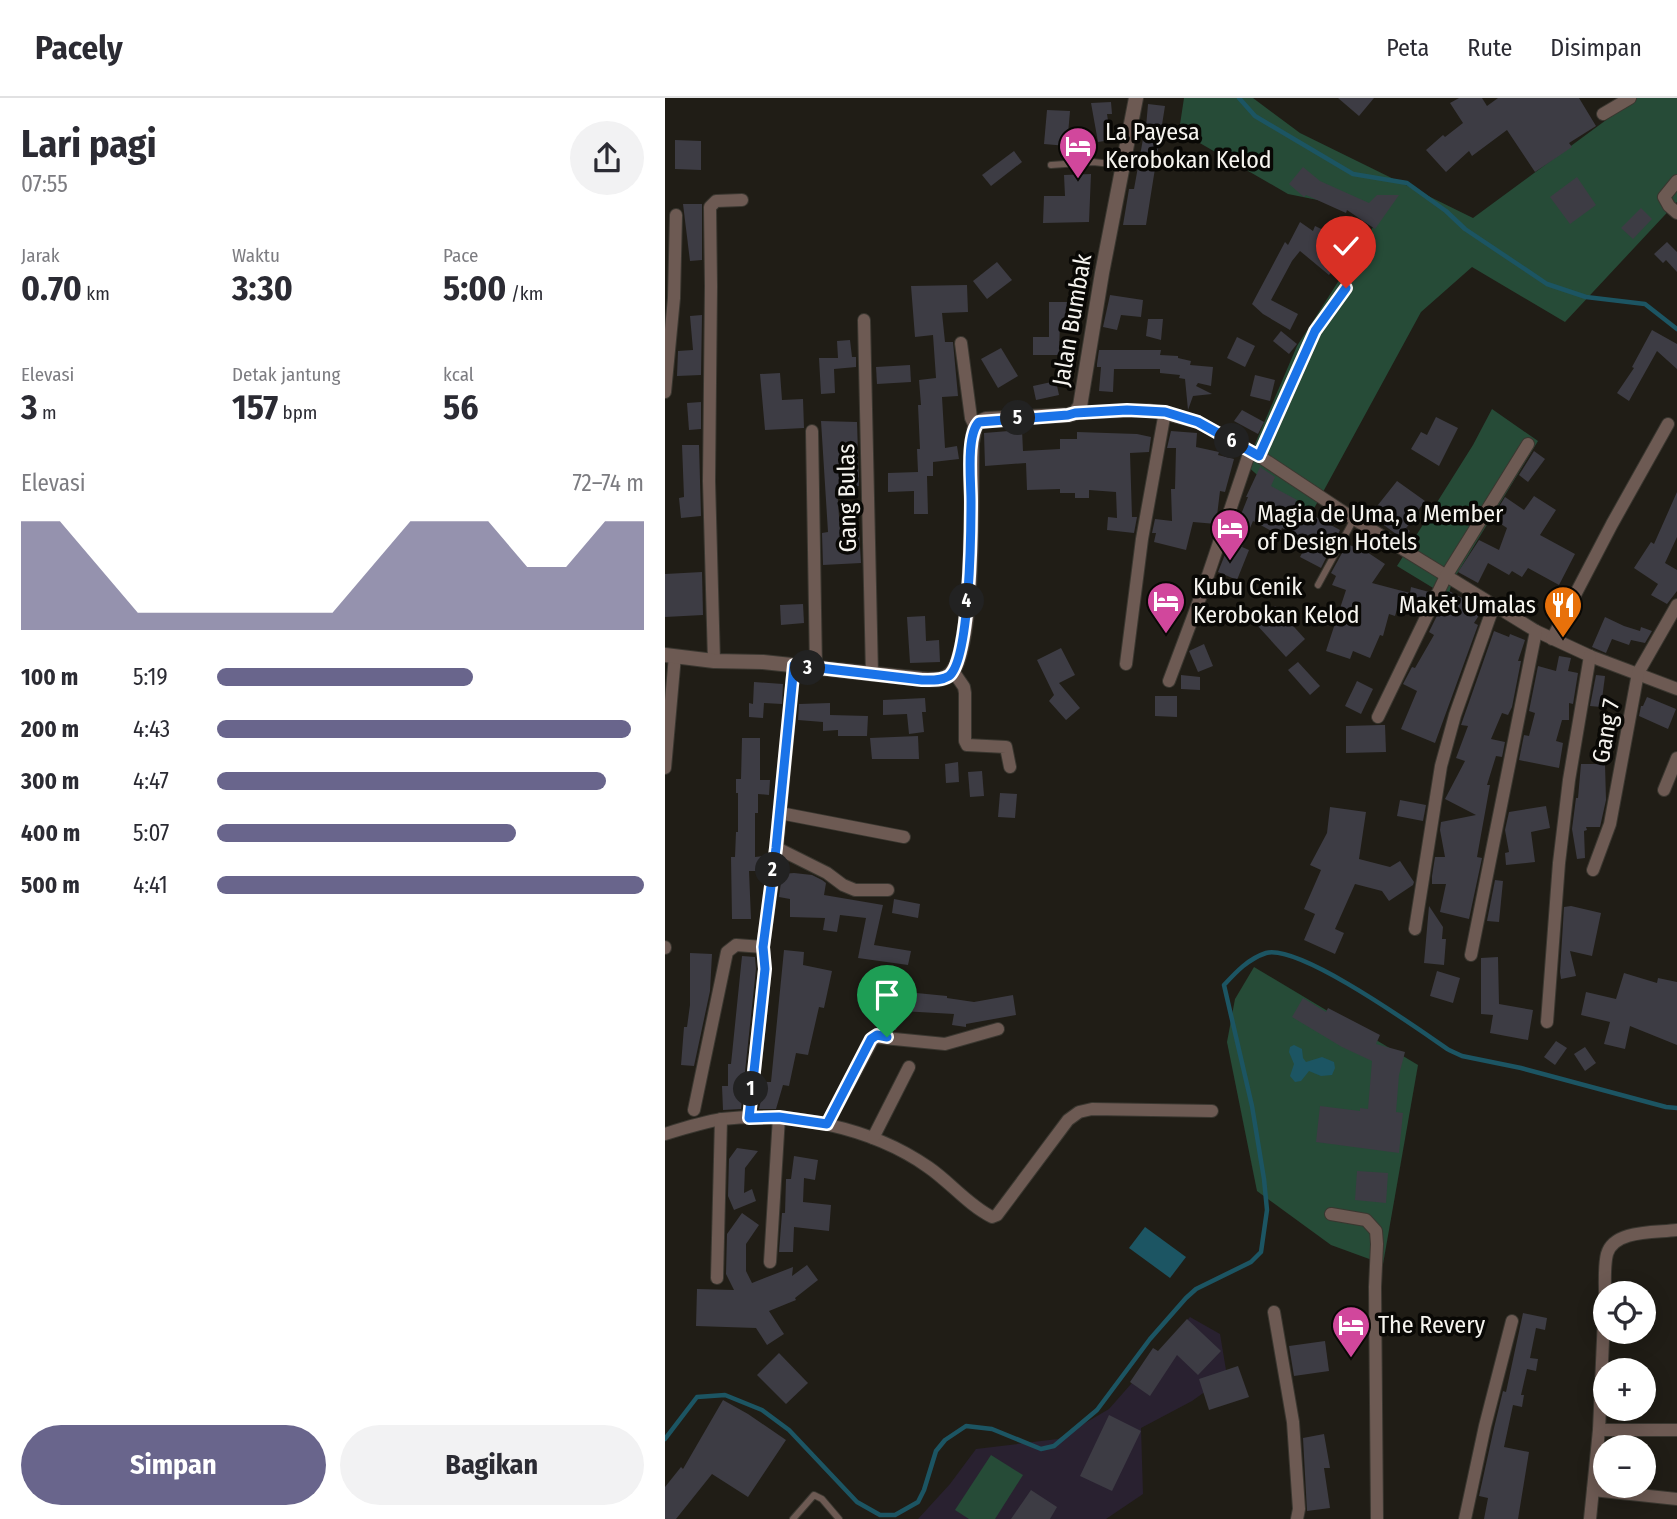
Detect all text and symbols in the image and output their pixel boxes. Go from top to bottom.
text: Pacely [35,28,123,68]
text: Peta [1386,34,1429,62]
text: Rute [1467,34,1512,62]
text: Disimpan [1550,34,1642,62]
place label: La Payesa Kerobokan Kelod [1105,118,1272,174]
text: Lari pagi [21,121,157,167]
button: share [570,121,644,195]
hotel icon: La Payesa Kerobokan Kelod [1057,125,1099,180]
text: 07:55 [21,170,68,198]
pin [1316,216,1376,288]
icon: check [1327,227,1365,265]
text: Jarak [21,244,60,267]
text: Waktu [232,244,280,267]
text: Pace [443,244,478,267]
street label: Jalan Bumbak [1047,251,1098,388]
text: 0.70 [21,267,82,309]
text: 3:30 [232,267,293,309]
text: 5:00 [443,267,506,309]
text: km [82,282,110,305]
text: /km [506,282,543,305]
text: Elevasi [21,363,74,386]
text: Detak jantung [232,363,340,386]
text: kcal [443,363,474,386]
text: 3 [21,386,38,428]
text: 157 [232,386,278,428]
text: 56 [443,386,479,428]
pin: 5 [1001,400,1035,436]
text: m [38,401,57,424]
text: bpm [278,401,317,424]
text: 5 [1013,406,1022,429]
pin: 6 [1215,424,1249,458]
text: 6 [1227,429,1236,452]
street label: Gang Bulas [832,443,862,553]
text: Elevasi [21,469,86,497]
text: 72–74 m [572,469,644,497]
place label: Magia de Uma, a Member of Design Hotels [1257,500,1504,556]
hotel icon: Magia de Uma, a Member of Design Hotels [1209,507,1251,562]
place label: Kubu Cenik Kerobokan Kelod [1193,573,1360,629]
hotel icon: Kubu Cenik Kerobokan Kelod [1145,580,1187,635]
pin: 4 [949,584,985,618]
restaurant icon: Makēt Umalas [1542,584,1584,639]
text: 4 [962,589,971,612]
place label: Makēt Umalas [1399,591,1536,619]
pin: 3 [790,650,825,686]
text: 3 [803,656,812,679]
text: 100 m [21,663,78,691]
text: 5:19 [133,663,168,691]
street label: Gang 7 [1587,696,1625,765]
text: 200 m [21,715,79,743]
text: 4:43 [133,715,170,743]
text: 300 m [21,767,79,795]
text: 4:47 [133,767,169,795]
text: 400 m [21,819,80,847]
text: 5:07 [133,819,169,847]
pin: 2 [755,852,791,888]
text: 2 [768,858,777,881]
text: 500 m [21,871,80,899]
text: 4:41 [133,871,168,899]
pin [857,965,917,1037]
icon: arrive [868,976,906,1014]
pin: 1 [733,1072,769,1107]
text: 1 [746,1077,755,1100]
map controls [1593,1281,1656,1498]
button: locate [1593,1281,1656,1344]
hotel icon: The Revery [1330,1304,1372,1359]
place label: The Revery [1378,1311,1486,1339]
button: + [1593,1358,1656,1421]
button: Simpan [21,1425,326,1505]
button: Bagikan [340,1425,644,1505]
button: − [1593,1435,1656,1498]

